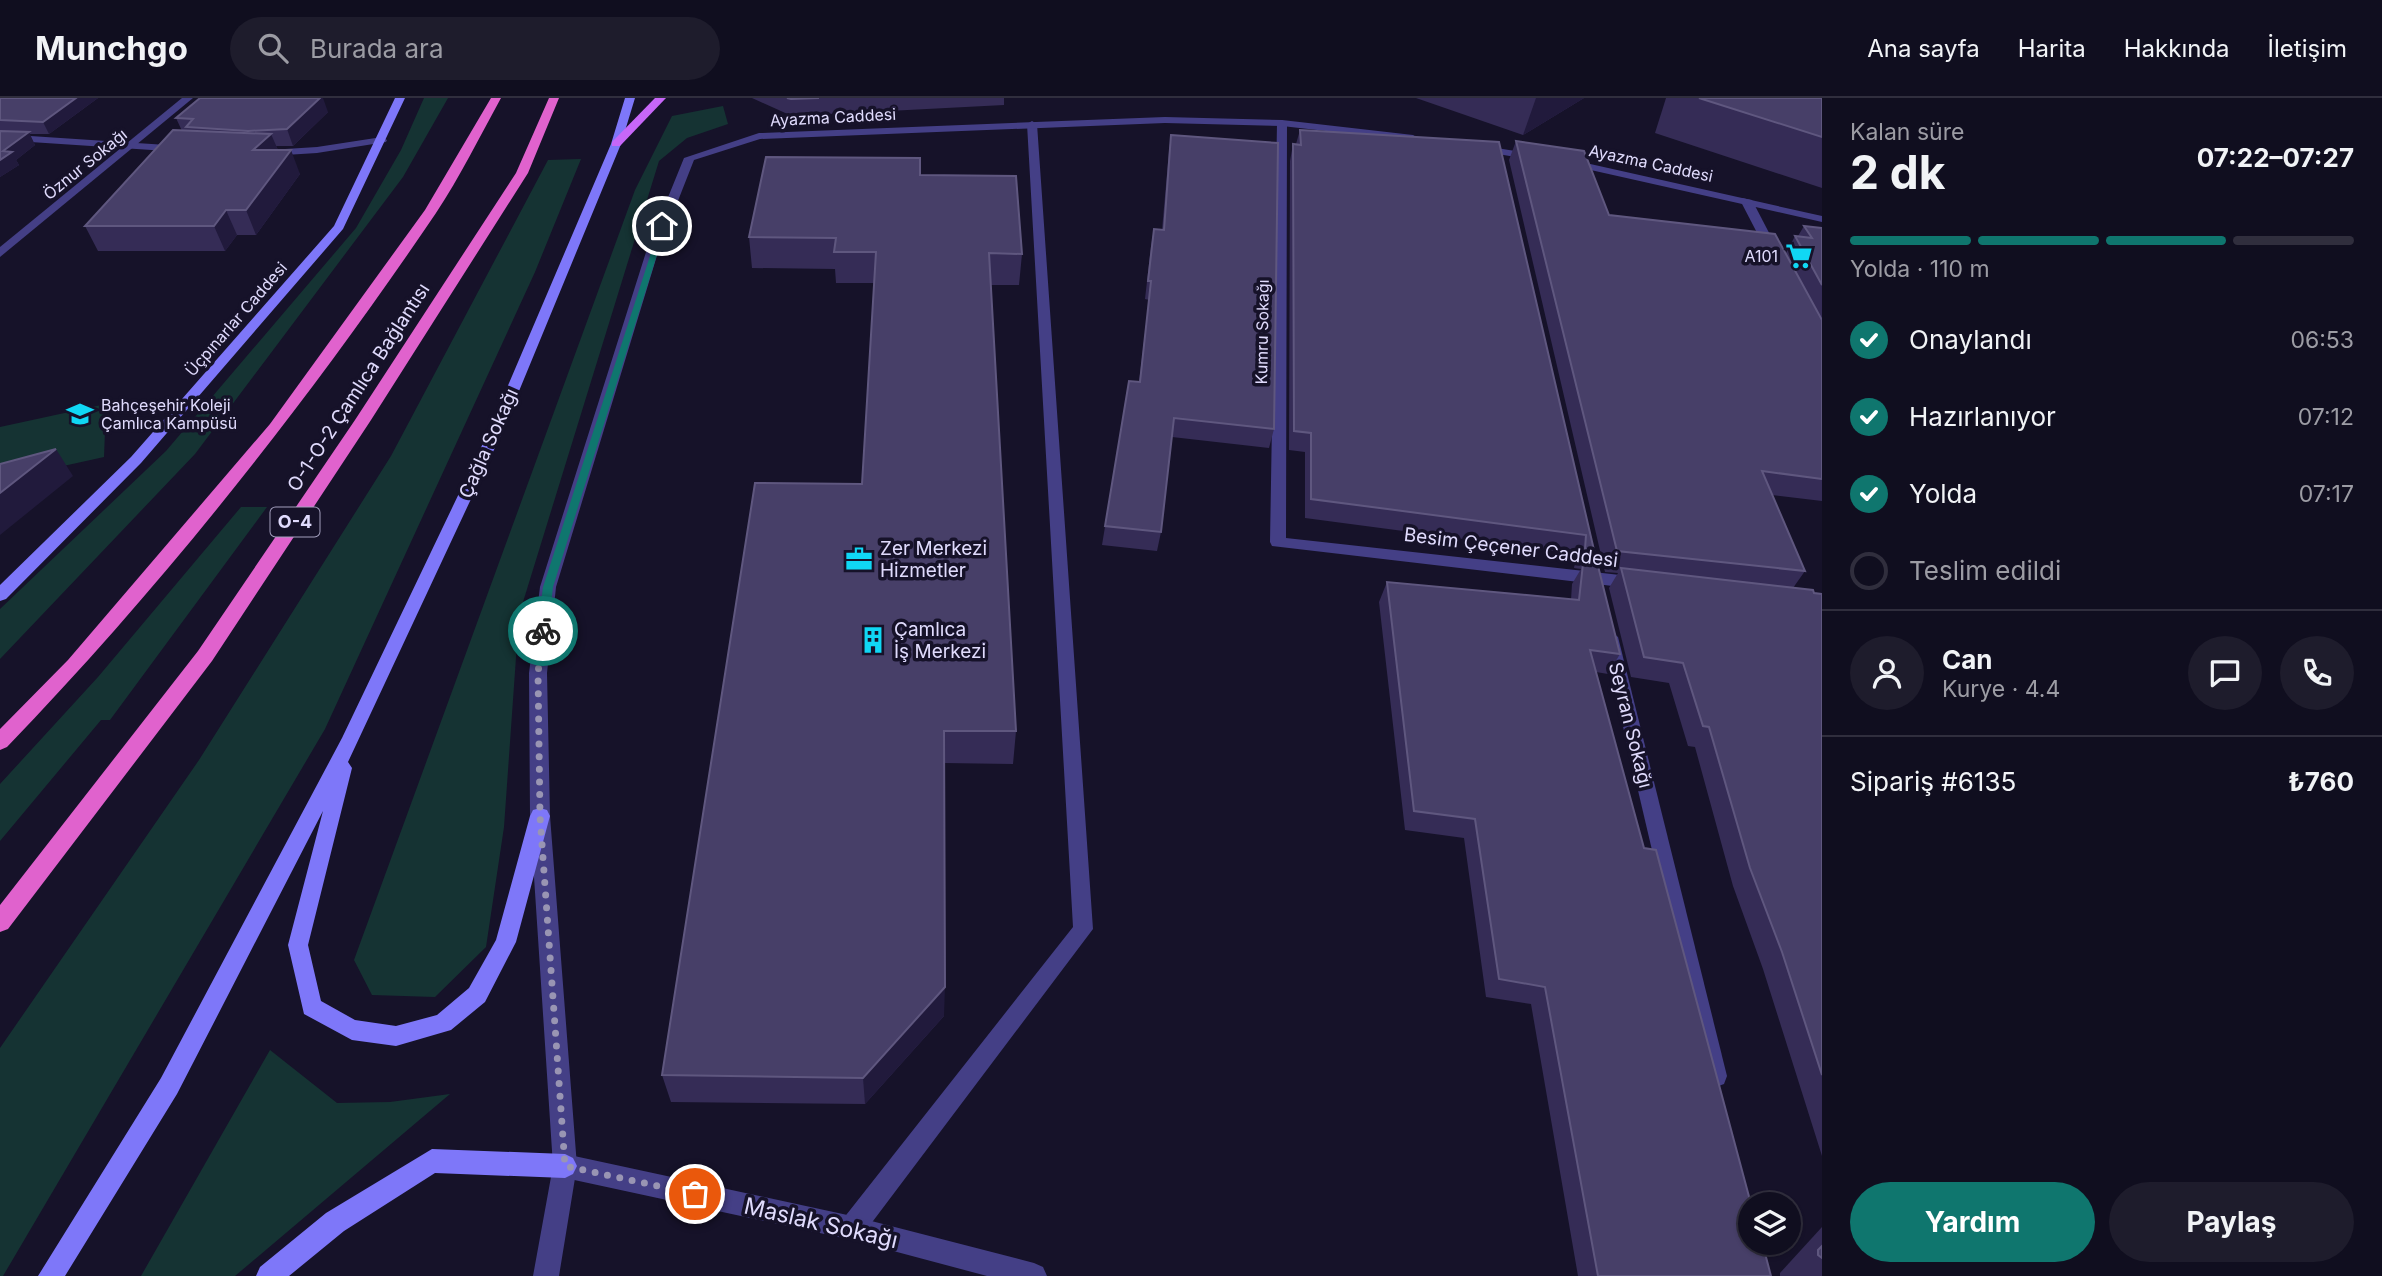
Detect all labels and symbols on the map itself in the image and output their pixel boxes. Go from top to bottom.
street label: Ayazma Caddesi [770,104,896,130]
street label: Öznur Sokağı [39,124,131,204]
street label: Ayazma Caddesi [1587,140,1715,186]
pin [632,196,692,256]
supermarket icon: A101 [1784,241,1814,271]
place label: A101 [1744,246,1778,266]
street label: Üçpınarlar Caddesi [181,258,291,380]
street label: O-1-O-2 Çamlıca Bağlantısı [282,279,434,496]
street label: Kumru Sokağı [1251,279,1273,385]
street label: Çağla Sokağı [454,385,523,502]
place label: Bahçeşehir Koleji Çamlıca Kampüsü [101,395,237,433]
school or university icon: Bahçeşehir Koleji Çamlıca Kampüsü [65,399,95,429]
road number: O-4 [270,508,320,536]
street label: Besim Çeçener Caddesi [1403,523,1619,572]
place label: Zer Merkezi Hizmetler [880,537,987,582]
office icon: Zer Merkezi Hizmetler [844,544,874,574]
courier [508,596,578,666]
place label: Çamlıca İş Merkezi [894,618,986,663]
building icon: Çamlıca İş Merkezi [858,625,888,655]
street label: Seyran Sokağı [1604,660,1657,790]
pin [665,1164,725,1224]
street label: Maslak Sokağı [741,1192,901,1254]

